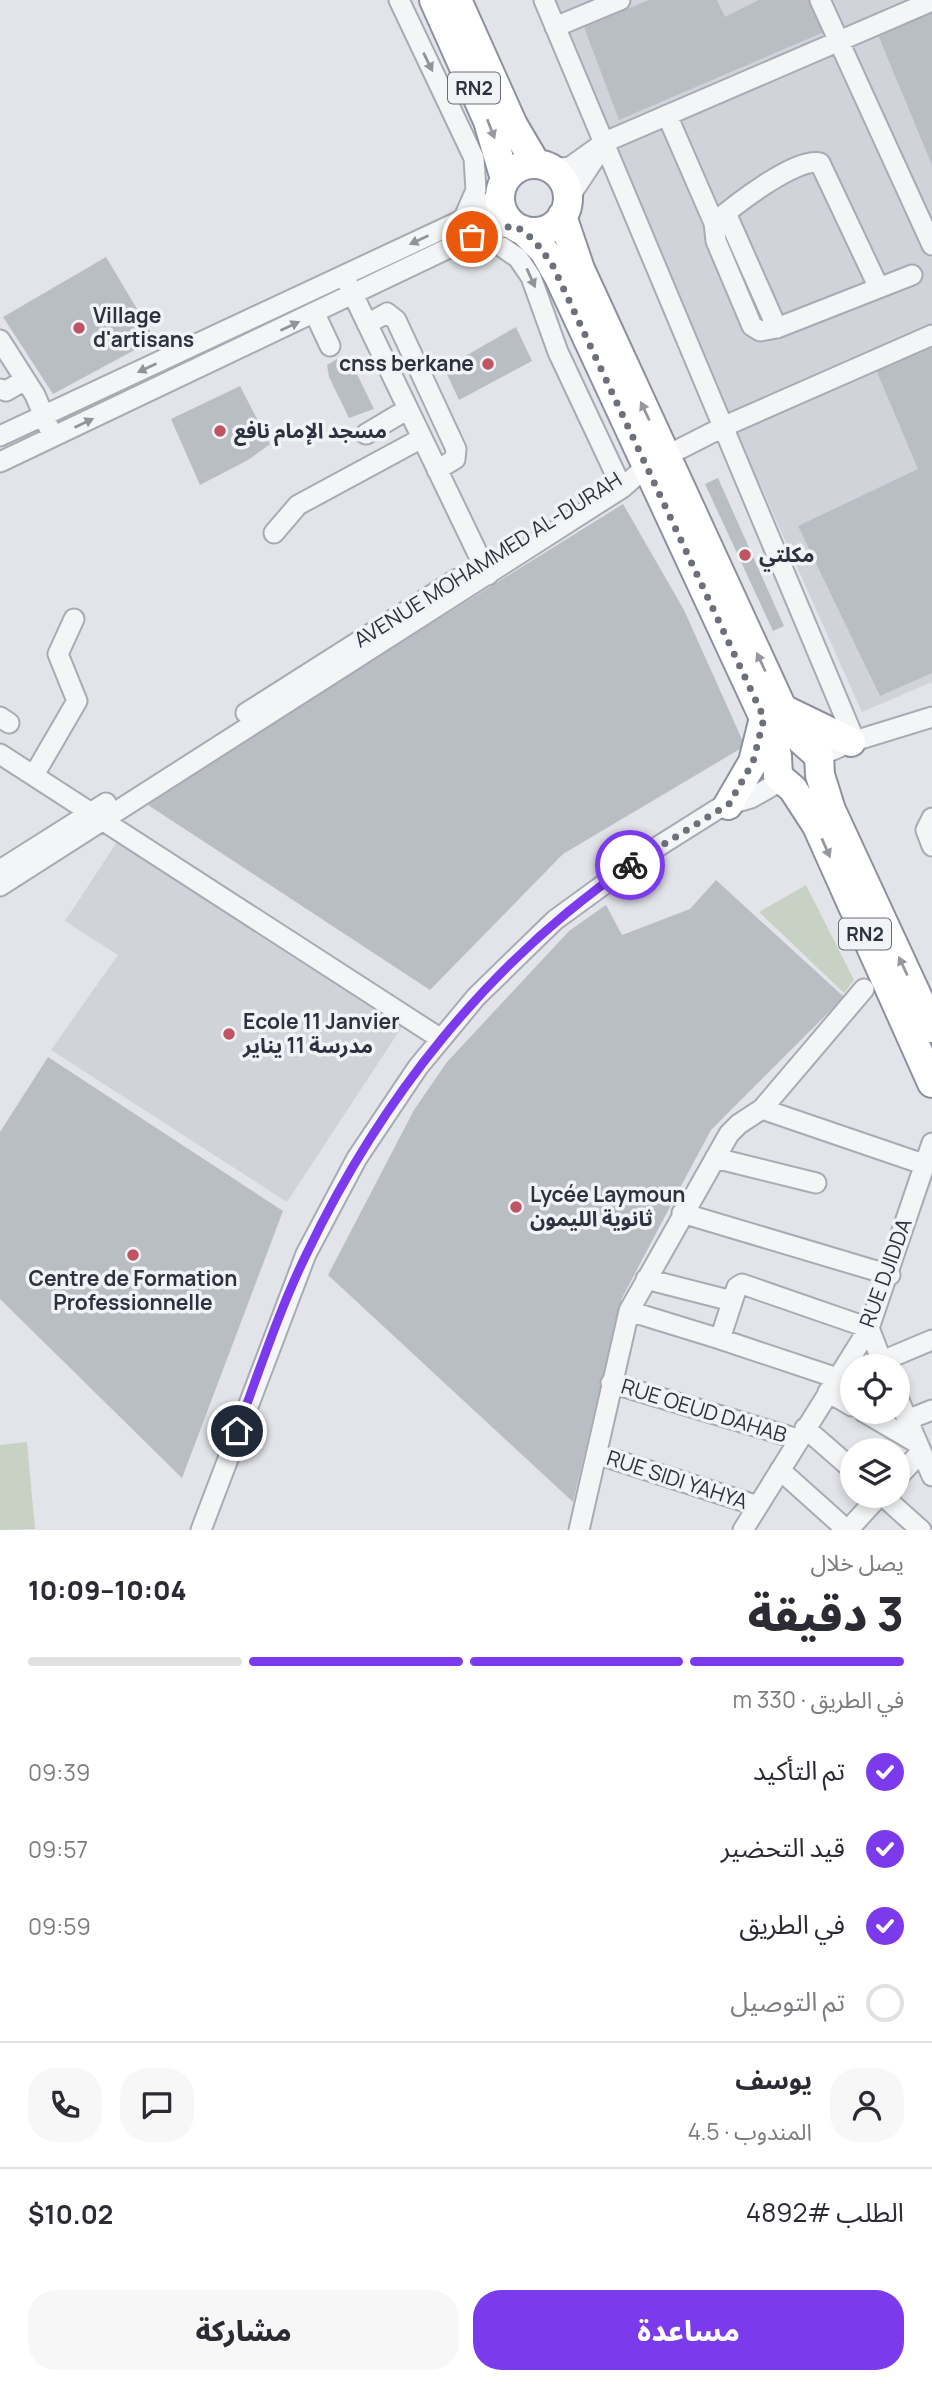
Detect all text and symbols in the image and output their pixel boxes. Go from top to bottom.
one-way arrow [422,52,433,72]
road number: RN2 [448,72,500,104]
one-way arrow [486,119,497,140]
pin [442,207,502,267]
icon: bag [453,218,491,256]
one-way arrow [409,234,429,246]
one-way arrow [526,268,537,289]
place label: Village d'artisans [93,301,194,353]
marker: Village d'artisans [71,320,87,336]
one-way arrow [280,320,300,332]
place label: cnss berkane [339,349,474,377]
marker: cnss berkane [480,356,496,372]
one-way arrow [137,362,157,374]
one-way arrow [640,401,651,421]
place label: مسجد الإمام نافع [234,416,387,447]
one-way arrow [74,417,94,428]
marker: مسجد الإمام نافع [212,423,228,439]
street label: AVENUE MOHAMMED AL-DURAH [348,465,627,653]
place label: مكلتي [759,540,815,572]
marker: مكلتي [737,547,753,563]
one-way arrow [755,652,767,672]
courier [595,830,665,900]
one-way arrow [820,838,832,858]
icon: bike [611,846,649,884]
road number: RN2 [839,918,891,950]
one-way arrow [897,956,909,976]
place label: Ecole 11 Janvier مدرسة 11 يناير [242,1007,400,1059]
marker: Ecole 11 Janvier مدرسة 11 يناير [221,1026,237,1042]
place label: Lycée Laymoun ثانوية الليمون [530,1180,685,1232]
marker: Lycée Laymoun ثانوية الليمون [508,1199,524,1215]
street label: RUE DJIDDA [852,1214,918,1331]
marker: Centre de Formation Professionnelle [125,1247,141,1263]
place label: Centre de Formation Professionnelle [29,1264,237,1316]
map controls [840,1354,910,1508]
button: locate [840,1354,910,1424]
street label: RUE OEUD DAHAB [618,1372,791,1449]
pin [207,1401,267,1461]
icon: home [218,1412,256,1450]
button: layers [840,1438,910,1508]
street label: RUE SIDI YAHYA [603,1443,751,1515]
text: يصل خلال [811,1546,904,1578]
text: 10:04–10:09 [28,1572,186,1608]
text: 3 دقيقة [748,1582,904,1645]
text: في الطريق · 330 m [733,1683,904,1715]
text: تم التأكيد [753,1752,845,1788]
icon: check [866,1753,904,1791]
text: 09:39 [28,1756,90,1788]
text: قيد التحضير [721,1829,845,1865]
icon: check [866,1830,904,1868]
text: 09:57 [28,1833,88,1865]
text: في الطريق [739,1906,845,1942]
icon: check [866,1907,904,1945]
text: 09:59 [28,1910,91,1942]
text: تم التوصيل [730,1983,845,2019]
text: يوسف [735,2061,812,2097]
button: phone [28,2068,102,2142]
button: chat [120,2068,194,2142]
button: person [830,2068,904,2142]
text: المندوب · 4.5 [687,2115,812,2147]
text: الطلب #4892 [746,2194,904,2230]
text: $10.02 [28,2196,113,2232]
button: مشاركة [28,2290,459,2370]
button: مساعدة [473,2290,904,2370]

